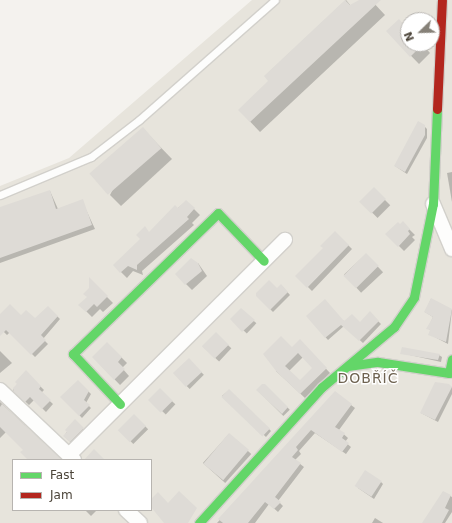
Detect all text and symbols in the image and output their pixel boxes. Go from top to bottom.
north arrow [400,12,440,52]
text: N [402,30,417,43]
district label: DOBŘÍČ [337,370,399,386]
legend [12,459,152,511]
text: Fast [50,468,74,482]
text: Jam [50,488,73,502]

